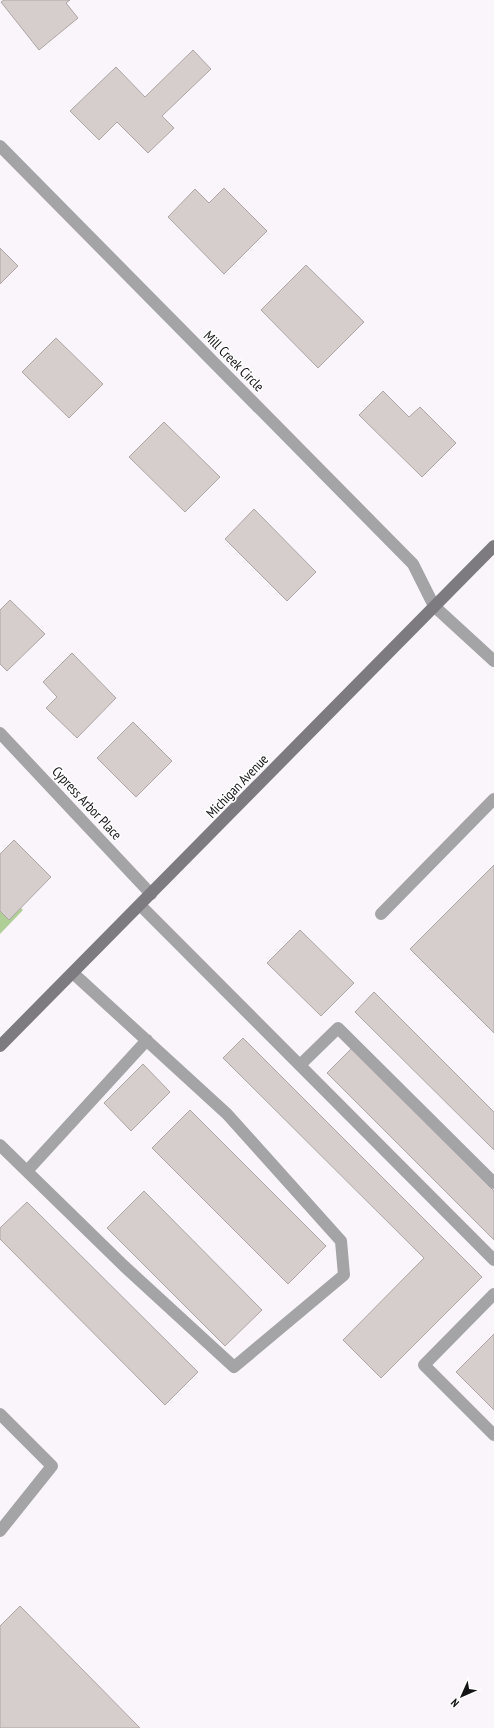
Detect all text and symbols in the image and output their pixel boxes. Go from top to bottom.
street label: Mill Creek Circle [200,327,268,395]
street label: Michigan Avenue [202,750,272,822]
street label: Cypress Arbor Place [48,762,126,844]
north arrow [442,1676,482,1716]
text: N [448,1696,462,1710]

